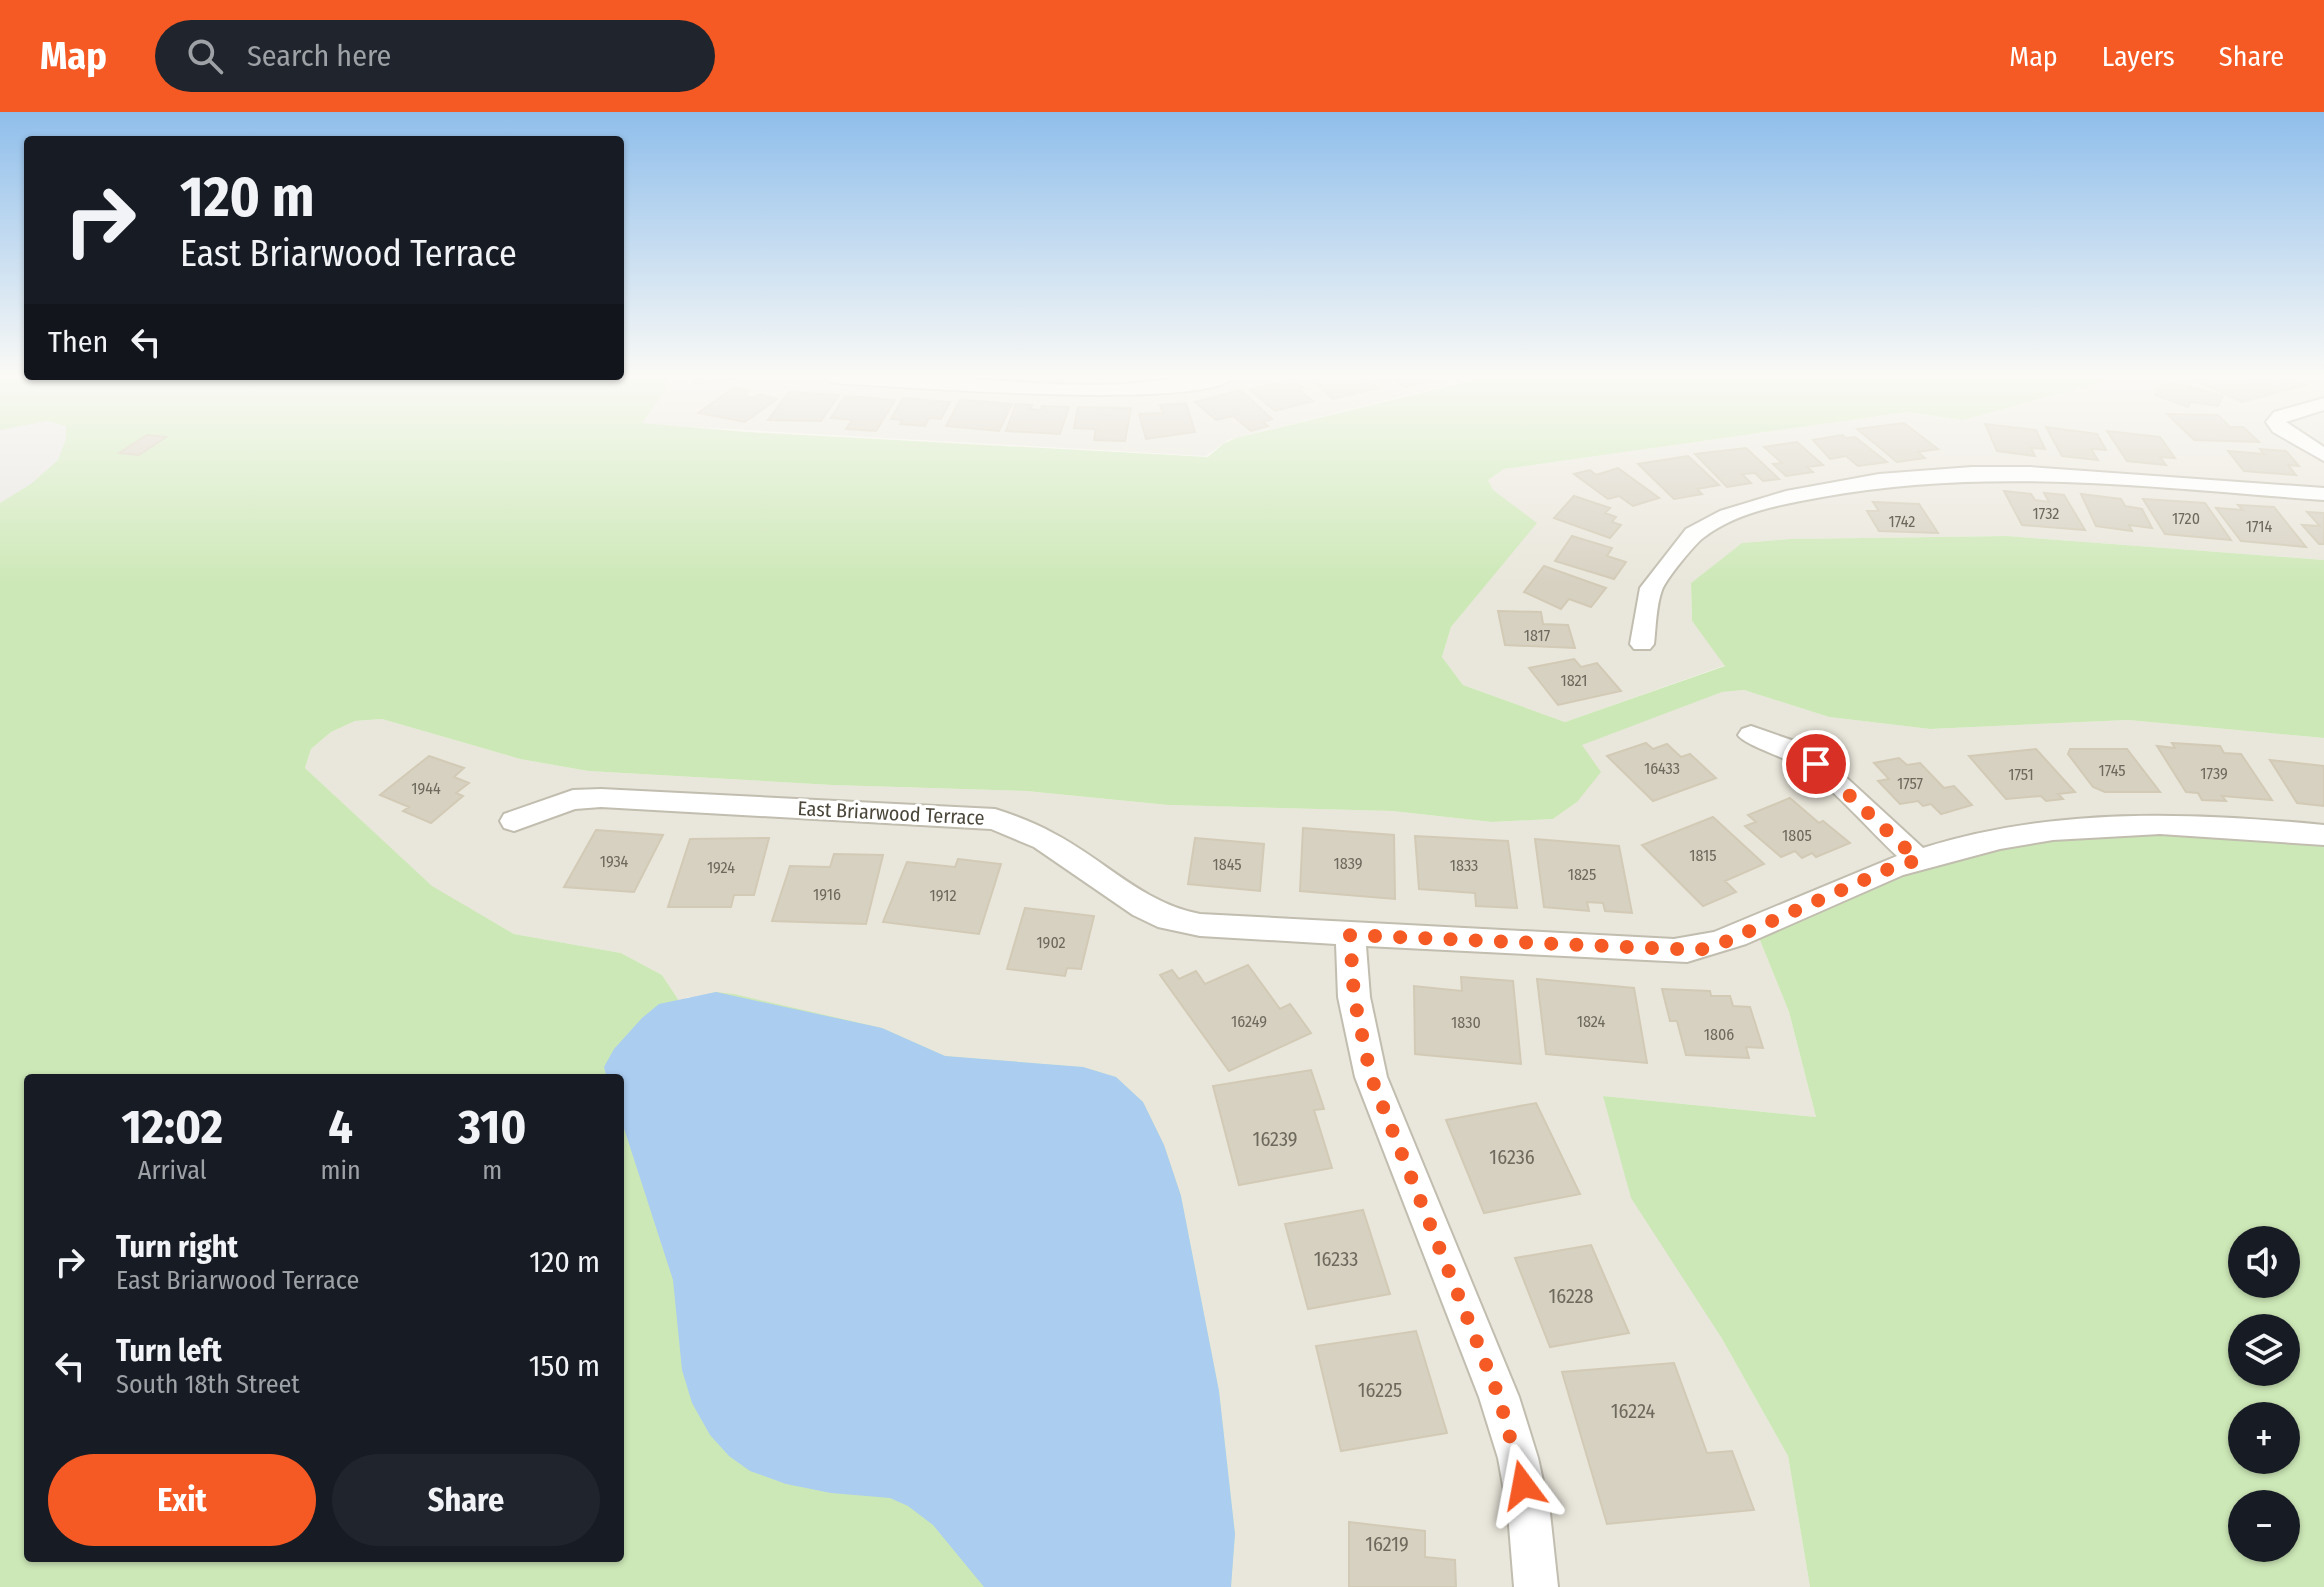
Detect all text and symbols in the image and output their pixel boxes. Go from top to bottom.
search box [155,20,715,92]
text: Map [40,33,107,79]
icon: search [183,34,227,78]
text: Search here [247,38,391,74]
text: Map [2009,40,2058,73]
text: Layers [2102,40,2175,73]
text: Share [2219,40,2284,73]
text: 120 m [180,164,315,231]
icon: right [48,168,152,272]
text: East Briarwood Terrace [180,232,517,276]
icon: left [124,320,168,364]
text: Then [48,324,108,360]
house number: 1732 [2033,504,2059,523]
house number: 1720 [2172,509,2200,528]
house number: 1742 [1889,512,1915,531]
house number: 1714 [2246,517,2273,536]
house number: 1817 [1524,626,1551,645]
house number: 1821 [1560,671,1588,690]
pin [1782,730,1850,798]
icon: arrive [1794,742,1838,786]
house number: 16433 [1644,759,1680,778]
house number: 1745 [2098,761,2126,780]
house number: 1739 [2200,764,2228,783]
house number: 1751 [2008,765,2034,784]
house number: 1757 [1897,774,1924,793]
house number: 1944 [411,779,441,798]
street label: East Briarwood Terrace [797,796,985,830]
house number: 1805 [1782,826,1812,845]
house number: 1815 [1689,846,1717,865]
house number: 1934 [600,852,629,871]
house number: 1839 [1333,854,1363,873]
house number: 1845 [1212,855,1242,874]
house number: 1833 [1450,856,1478,875]
house number: 1924 [707,858,735,877]
house number: 1825 [1568,865,1596,884]
house number: 1916 [813,885,841,904]
house number: 1912 [929,886,957,905]
house number: 1902 [1036,933,1066,952]
house number: 16249 [1231,1012,1267,1031]
house number: 1824 [1577,1012,1606,1031]
house number: 1830 [1451,1013,1481,1032]
house number: 1806 [1704,1025,1734,1044]
text: 12:02 [121,1098,223,1156]
text: 4 [328,1098,353,1156]
text: 310 [458,1098,527,1156]
house number: 16239 [1253,1127,1297,1151]
house number: 16236 [1489,1145,1535,1169]
text: Arrival [138,1155,207,1186]
text: min [321,1155,361,1186]
text: m [482,1155,502,1186]
map controls [2228,1226,2300,1562]
button: sound [2228,1226,2300,1298]
text: Turn right [116,1229,238,1265]
icon: right [48,1240,92,1284]
text: 120 m [529,1244,600,1280]
house number: 16233 [1314,1247,1358,1271]
text: East Briarwood Terrace [116,1265,359,1296]
house number: 16228 [1548,1284,1594,1308]
button: layers [2228,1314,2300,1386]
text: Turn left [116,1333,222,1369]
icon: left [48,1344,92,1388]
text: 150 m [529,1348,600,1384]
text: South 18th Street [116,1369,300,1400]
house number: 16225 [1358,1378,1402,1402]
house number: 16224 [1611,1399,1656,1423]
button: + [2228,1402,2300,1474]
position arrow [1481,1443,1565,1527]
button: Exit [48,1454,316,1546]
button: Share [332,1454,600,1546]
button: − [2228,1490,2300,1562]
house number: 16219 [1365,1532,1409,1556]

